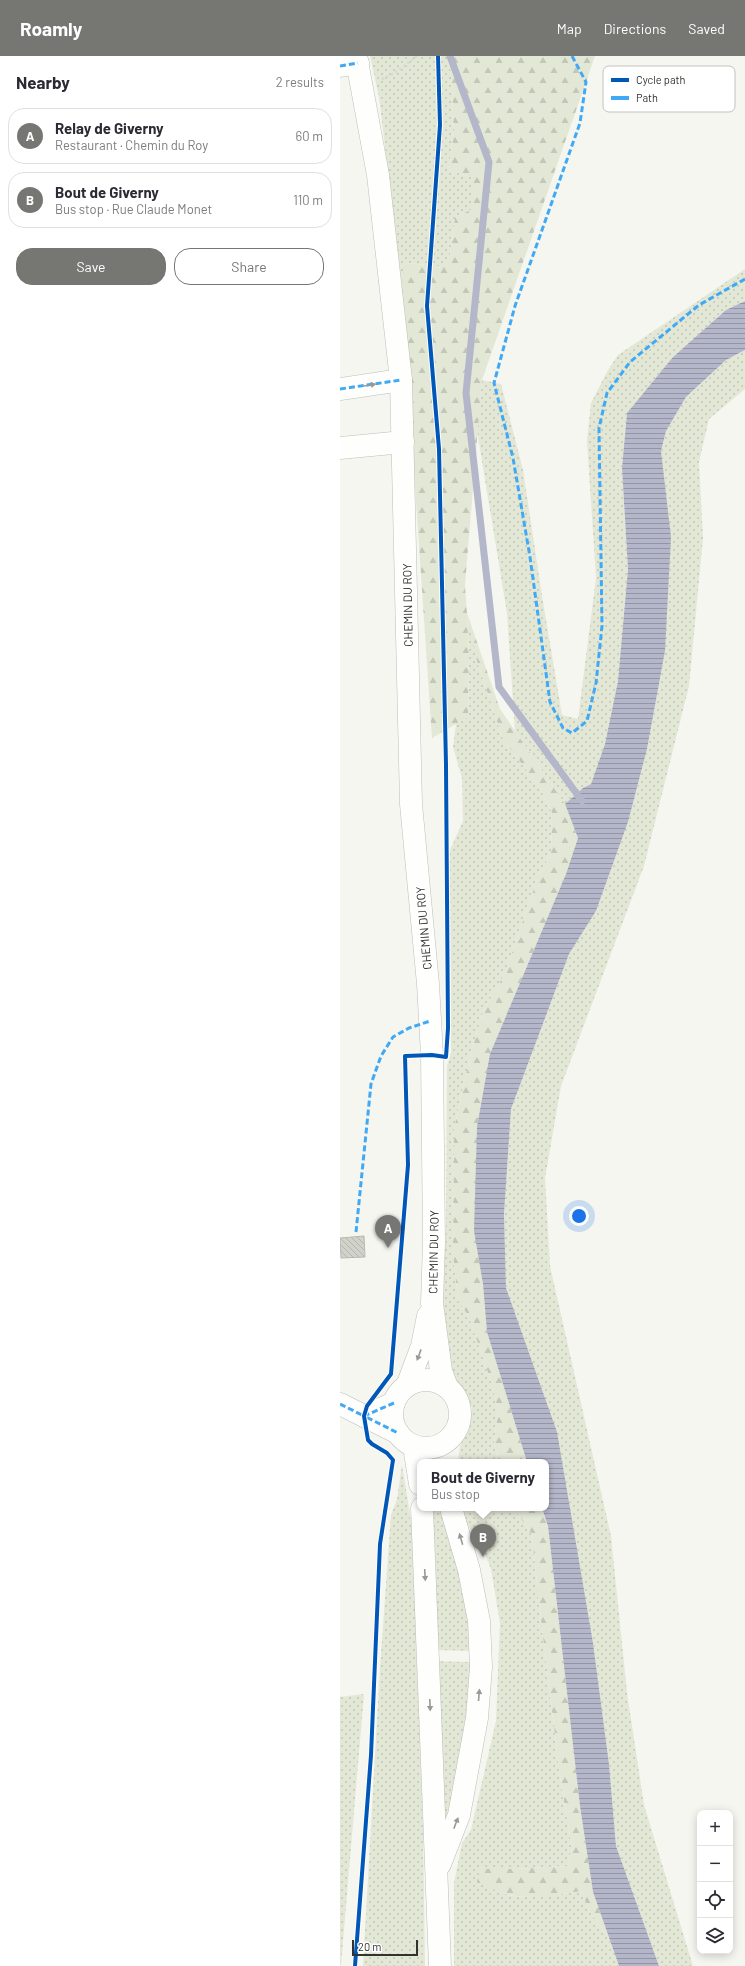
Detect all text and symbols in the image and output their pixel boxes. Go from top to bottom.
text: Roamly [20,17,82,40]
text: Map [557,20,582,37]
text: Directions [604,20,666,37]
text: Saved [688,20,725,37]
legend [603,66,735,112]
text: Nearby [16,72,70,92]
text: Cycle path [636,73,686,86]
text: 2 results [276,74,324,90]
text: Path [636,91,658,104]
text: Relay de Giverny [55,119,164,137]
text: A [26,128,34,144]
text: 60 m [296,128,323,144]
text: Restaurant · Chemin du Roy [55,137,208,153]
text: Bout de Giverny [55,183,159,201]
text: B [26,192,34,208]
text: 110 m [293,192,323,208]
text: Bus stop · Rue Claude Monet [55,201,212,217]
button: Save [16,248,166,285]
button: Share [174,248,324,285]
one-way arrow [364,382,376,388]
street label: CHEMIN DU ROY [399,563,415,647]
street label: CHEMIN DU ROY [412,886,434,970]
your location [569,1206,589,1226]
street label: CHEMIN DU ROY [425,1210,441,1294]
pin: A [375,1215,401,1248]
one-way arrow [415,1349,421,1361]
popup [417,1459,549,1511]
text: Bout de Giverny [431,1468,535,1486]
text: Bus stop [431,1486,480,1502]
pin: B [470,1524,496,1557]
one-way arrow [457,1533,463,1546]
one-way arrow [422,1569,428,1582]
one-way arrow [476,1689,482,1701]
one-way arrow [427,1699,433,1712]
map controls [697,1810,733,1954]
button: + [697,1810,733,1846]
one-way arrow [453,1816,459,1828]
button: − [697,1846,733,1882]
button: locate [697,1882,733,1918]
button: layers [697,1918,733,1954]
scale bar [352,1938,418,1957]
text: 20 m [358,1940,381,1953]

